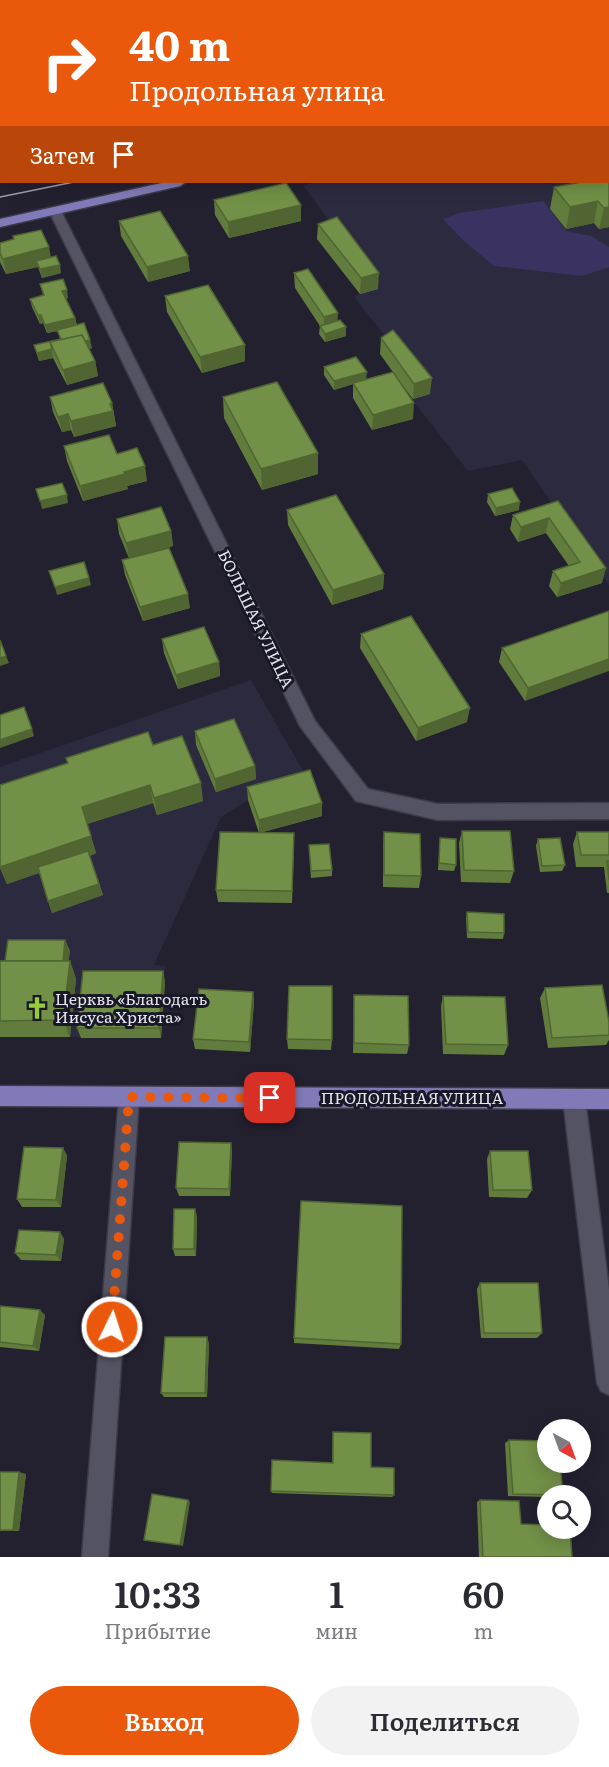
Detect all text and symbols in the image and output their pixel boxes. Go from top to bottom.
text: 40 m [129,12,230,74]
icon: right [30,24,108,102]
text: Продольная улица [129,69,385,109]
text: Затем [30,138,95,171]
icon: arrive [107,138,140,171]
street label: БОЛЬШАЯ УЛИЦА [213,545,301,692]
place label: Церквь «Благодать Иисуса Христа» [55,986,207,1028]
church icon: Церквь «Благодать Иисуса Христа» [24,995,50,1021]
pin [244,1072,295,1123]
icon: arrive [253,1081,286,1114]
street label: ПРОДОЛЬНАЯ УЛИЦА [321,1085,504,1109]
position arrow [80,1295,144,1359]
north arrow [537,1419,591,1473]
map controls [537,1419,591,1539]
button: search [537,1485,591,1539]
text: 10:33 [114,1566,201,1619]
text: 1 [329,1566,344,1619]
text: 60 [463,1566,504,1619]
text: Прибытие [105,1615,211,1645]
text: мин [315,1615,358,1645]
text: m [474,1615,493,1645]
button: Выход [30,1686,299,1755]
button: Поделиться [311,1686,579,1755]

